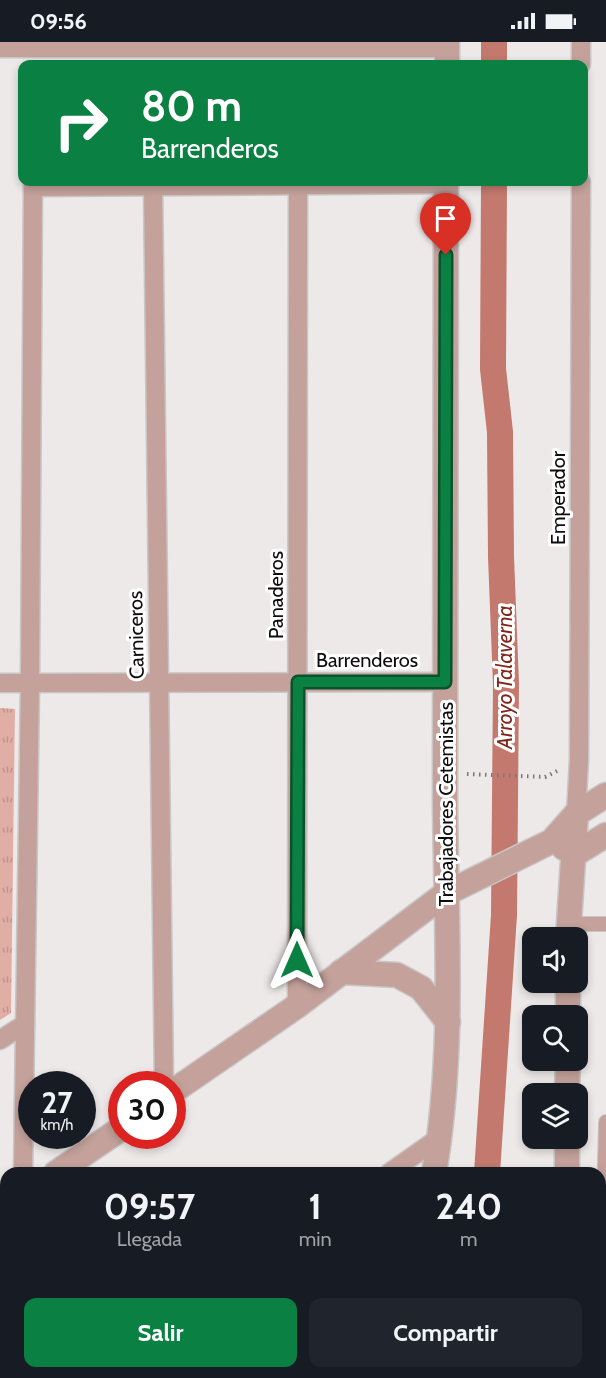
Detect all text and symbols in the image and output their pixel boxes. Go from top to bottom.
text: 09:56 [30,8,87,35]
text: 80 m [141,80,242,132]
icon: right [42,84,120,162]
text: Barrenderos [141,132,279,165]
pin [420,193,471,255]
icon: arrive [429,202,462,235]
street label: Emperador [546,450,570,545]
street label: Panaderos [264,551,288,639]
street label: Carniceros [123,591,149,679]
water label: Arroyo Talaverna [492,605,517,750]
street label: Barrenderos [316,648,418,672]
street label: Trabajadores Cetemistas [434,702,458,906]
map controls [522,927,588,1149]
button: sound [522,927,588,993]
position arrow [265,928,329,992]
button: search [522,1005,588,1071]
speed limit sign: 30 [108,1071,186,1149]
button: layers [522,1083,588,1149]
text: 27 [41,1084,73,1121]
text: km/h [41,1116,73,1134]
text: 09:57 [104,1184,195,1228]
text: 1 [309,1184,322,1228]
text: 240 [435,1184,502,1228]
text: Llegada [117,1227,182,1251]
text: min [299,1227,332,1251]
text: m [460,1227,478,1251]
button: Salir [24,1298,297,1367]
button: Compartir [309,1298,582,1367]

